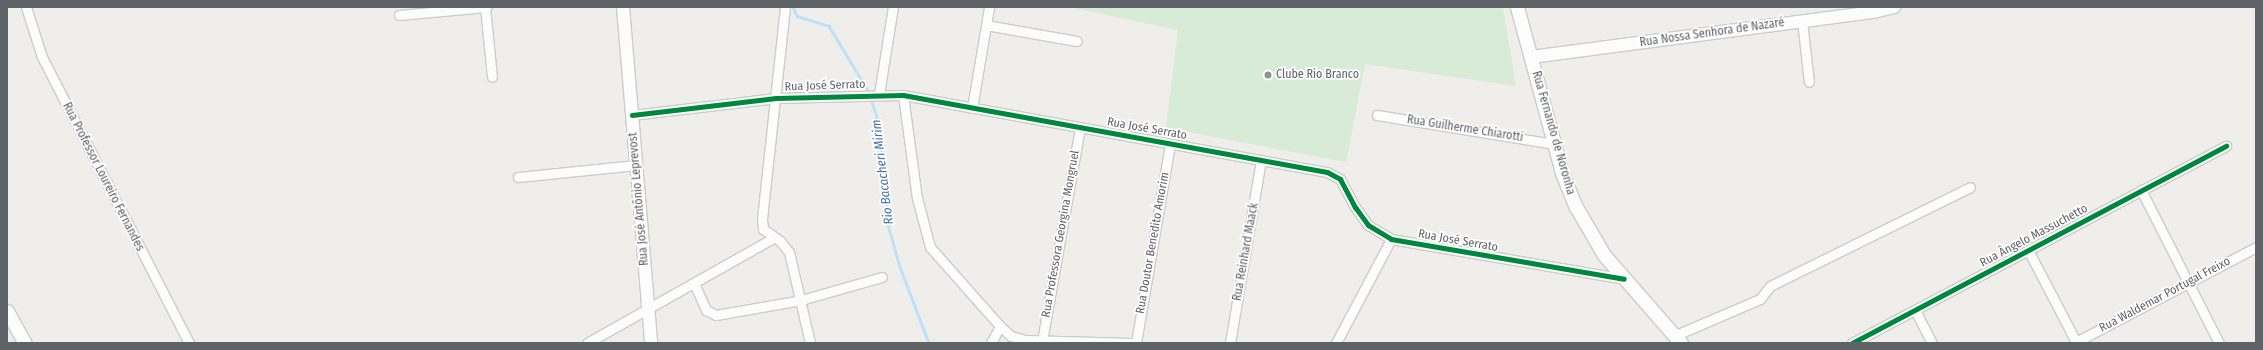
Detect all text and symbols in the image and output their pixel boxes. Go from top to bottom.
street label: Rua Nossa Senhora de Nazaré [1639,16,1785,50]
place label: Clube Rio Branco [1276,68,1359,82]
street label: Rua Fernando de Noronha [1528,69,1578,197]
marker: Clube Rio Branco [1263,70,1273,80]
street label: Rua José Serrato [784,77,866,95]
street label: Rua Professor Loureiro Fernandes [59,100,147,254]
street label: Rua Guilherme Chiarotti [1406,113,1524,145]
street label: Rua José Serrato [1106,115,1188,143]
water label: Rio Bacacheri Mirim [869,119,897,225]
street label: Rua José Antônio Leprevost [626,132,652,266]
street label: Rua Professora Georgina Mongruel [1039,149,1083,319]
street label: Rua Doutor Benedito Amorim [1133,171,1173,315]
street label: Rua Reinhard Maack [1230,202,1262,302]
street label: Rua Ângelo Massuchetto [1978,202,2090,270]
street label: Rua José Serrato [1417,227,1499,255]
street label: Rua Waldemar Portugal Freixo [2097,254,2233,336]

